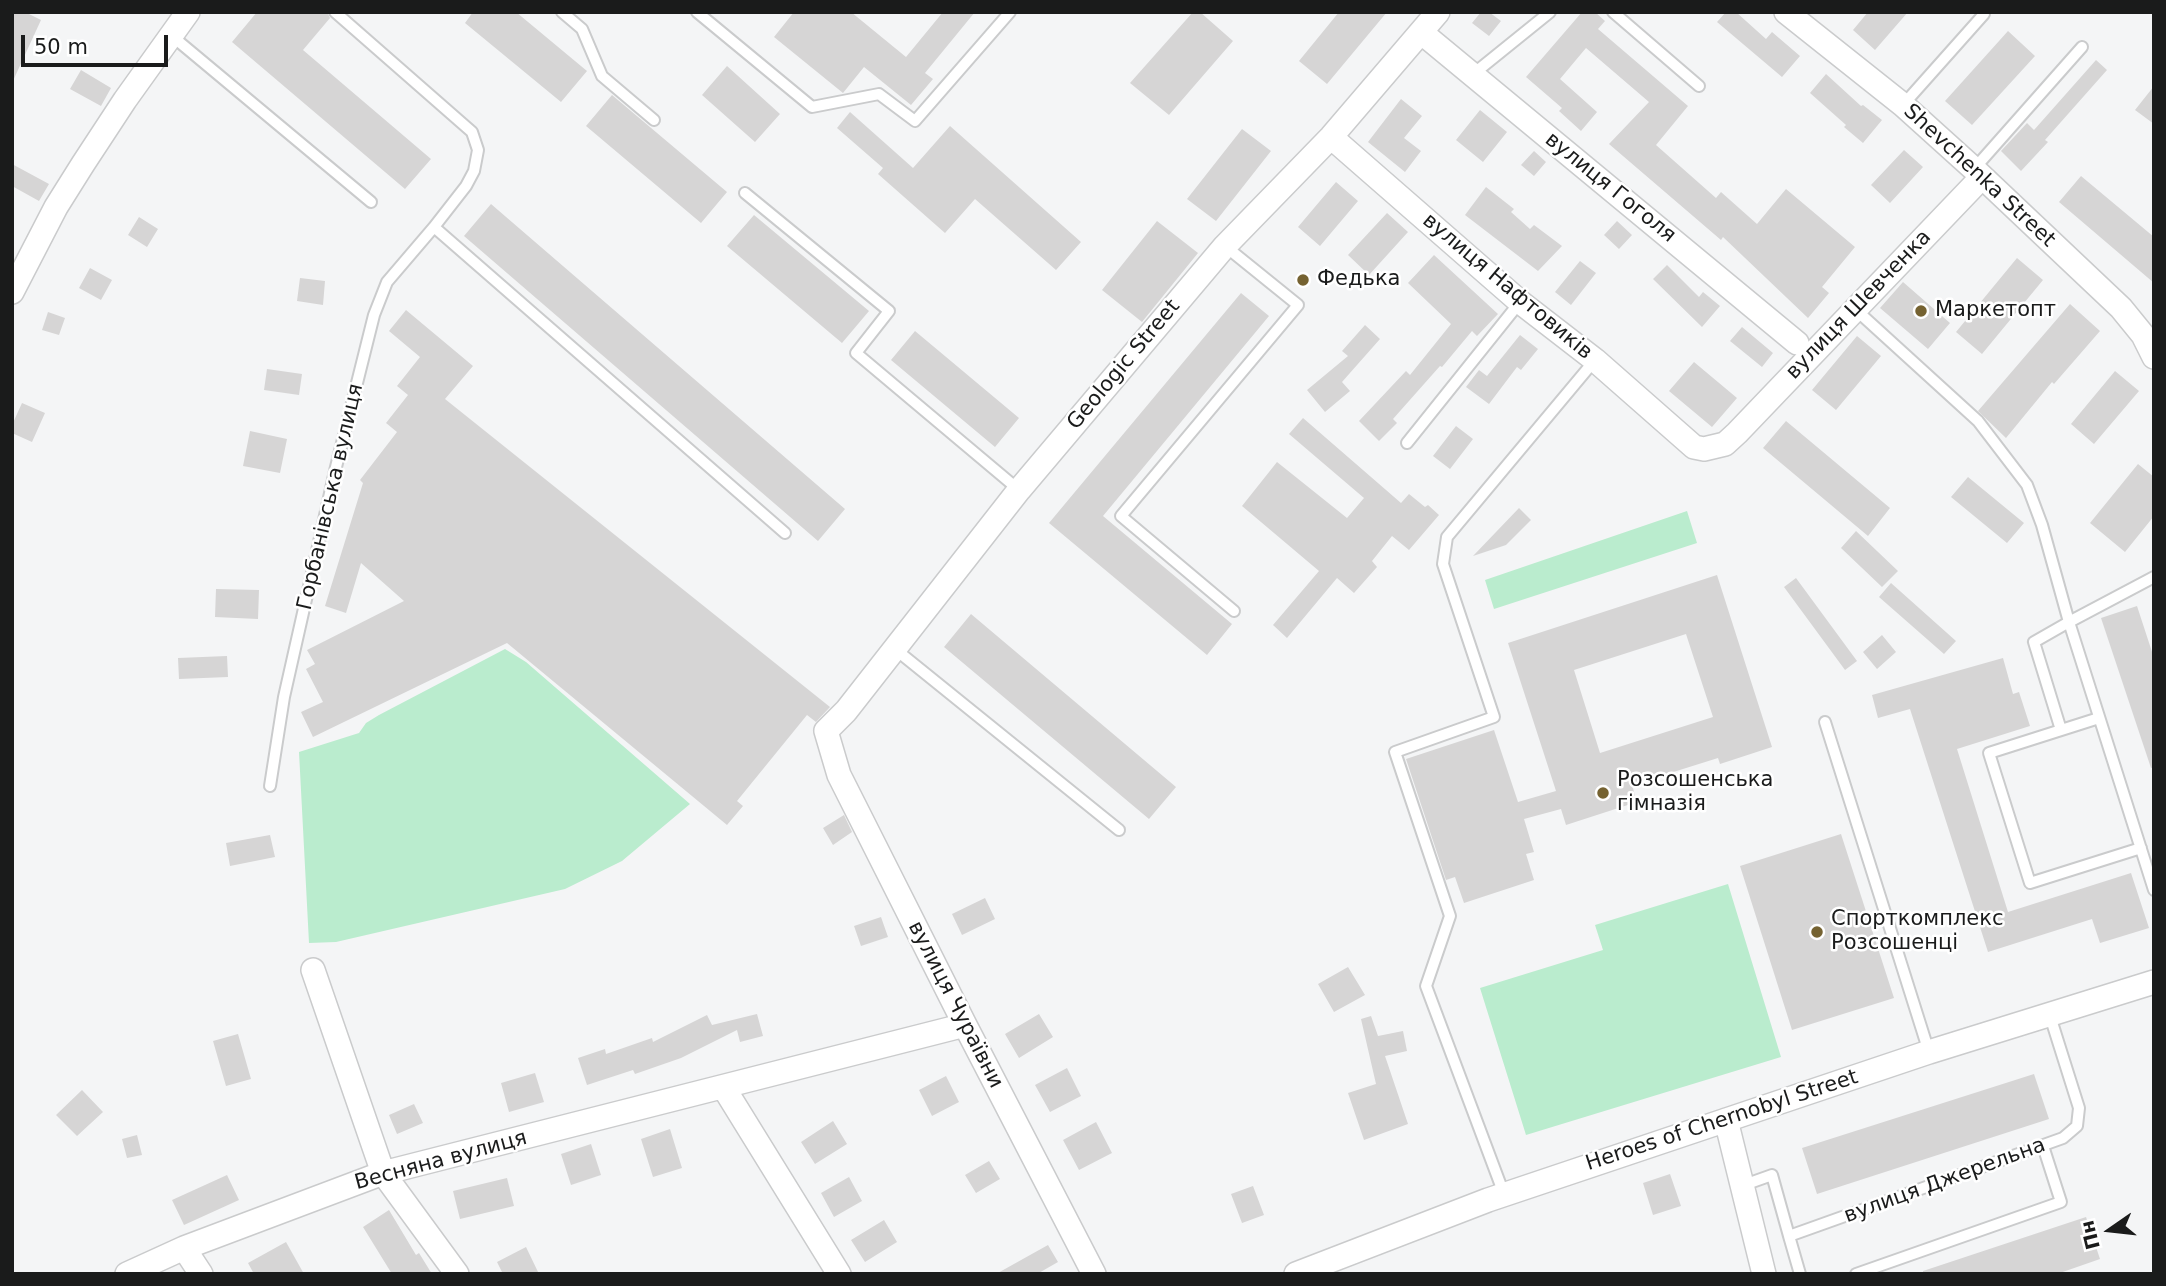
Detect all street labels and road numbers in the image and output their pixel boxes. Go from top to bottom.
street label: Shevchenka Street [1898,99,2060,253]
street label: вулиця Гоголя [1539,128,1681,248]
street label: вулиця Нафтовиків [1417,209,1597,365]
street label: вулиця Шевченка [1781,225,1937,385]
street label: Geologic Street [1062,295,1186,435]
street label: Горбанівська вулиця [293,381,369,613]
street label: вулиця Чураївни [902,917,1008,1093]
street label: Heroes of Chernobyl Street [1583,1065,1861,1177]
street label: Весняна вулиця [352,1126,530,1196]
street label: вулиця Джерельна [1841,1133,2049,1229]

